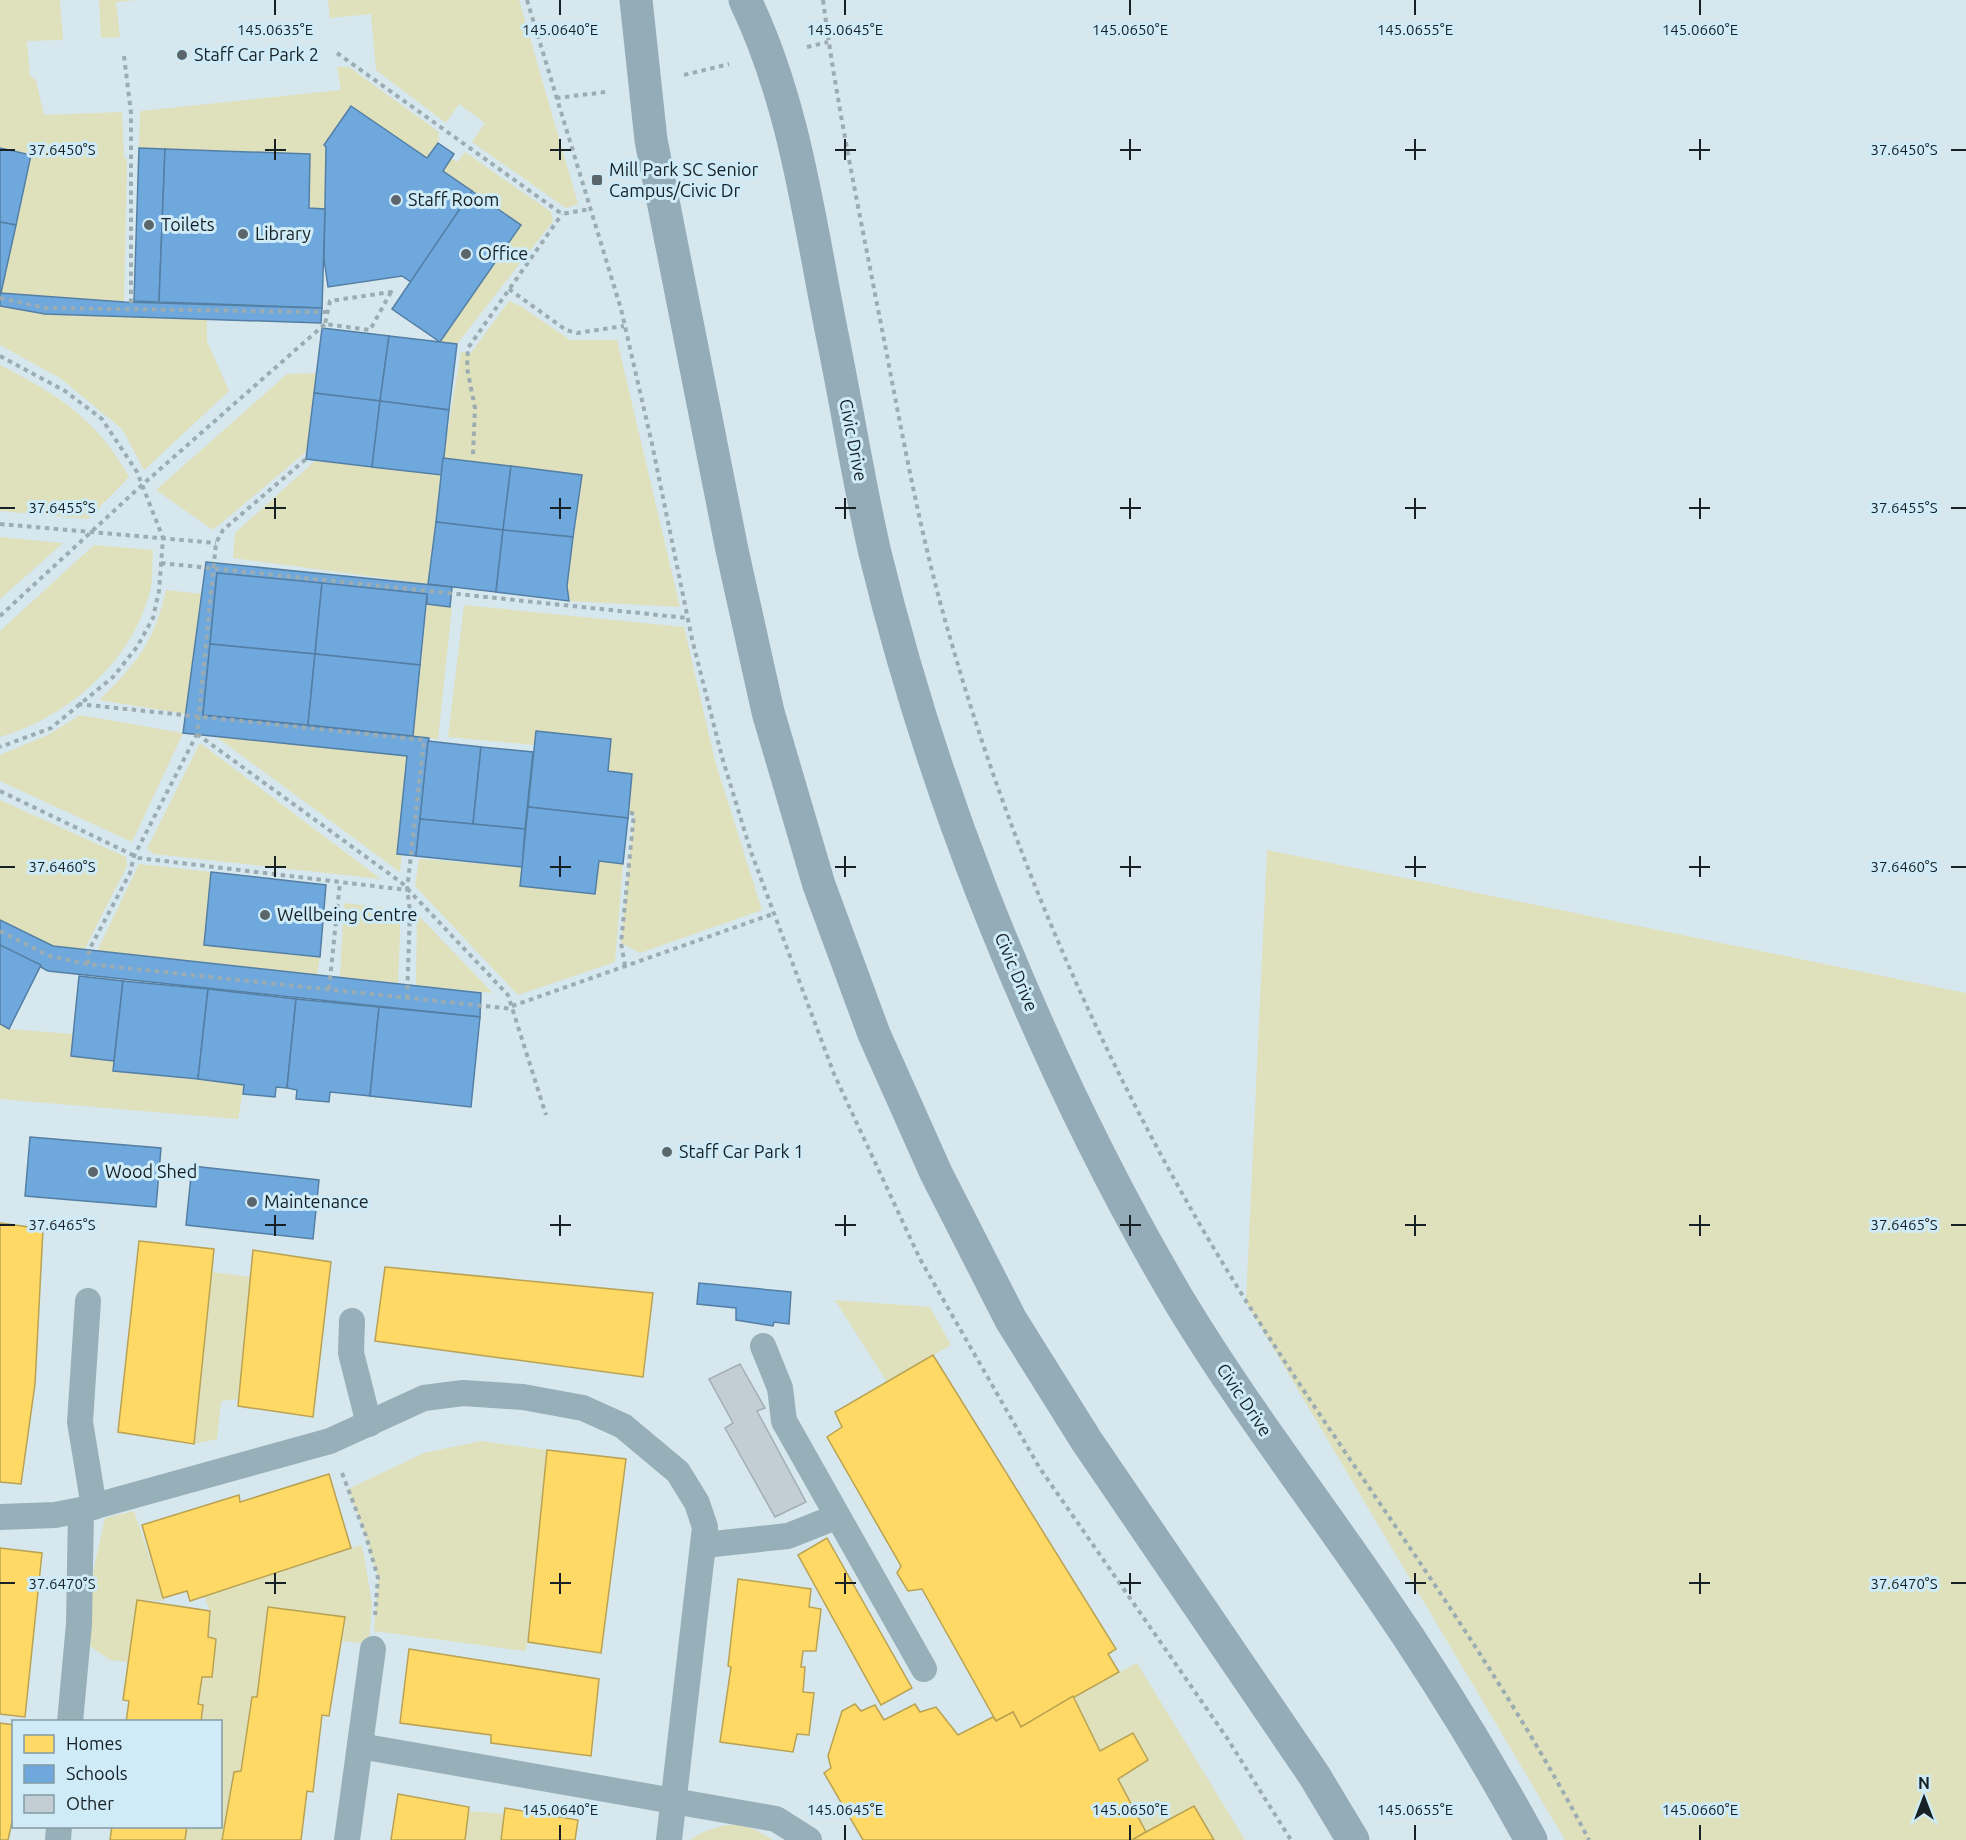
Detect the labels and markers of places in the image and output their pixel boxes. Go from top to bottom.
place label: Staff Car Park 2 [194,44,319,64]
marker: Staff Car Park 2 [175,48,189,62]
place label: Mill Park SC Senior Campus/Civic Dr [609,159,759,200]
marker: Mill Park SC Senior Campus/Civic Dr [590,173,604,187]
place label: Staff Room [408,189,499,209]
marker: Staff Room [389,193,403,207]
place label: Toilets [161,214,215,234]
marker: Toilets [142,218,156,232]
place label: Library [255,223,311,243]
marker: Library [236,227,250,241]
place label: Office [478,243,528,263]
marker: Office [459,247,473,261]
place label: Wellbeing Centre [277,904,417,924]
marker: Wellbeing Centre [258,908,272,922]
place label: Staff Car Park 1 [679,1141,804,1161]
marker: Staff Car Park 1 [660,1145,674,1159]
place label: Wood Shed [105,1161,197,1181]
marker: Wood Shed [86,1165,100,1179]
place label: Maintenance [264,1191,369,1211]
marker: Maintenance [245,1195,259,1209]

